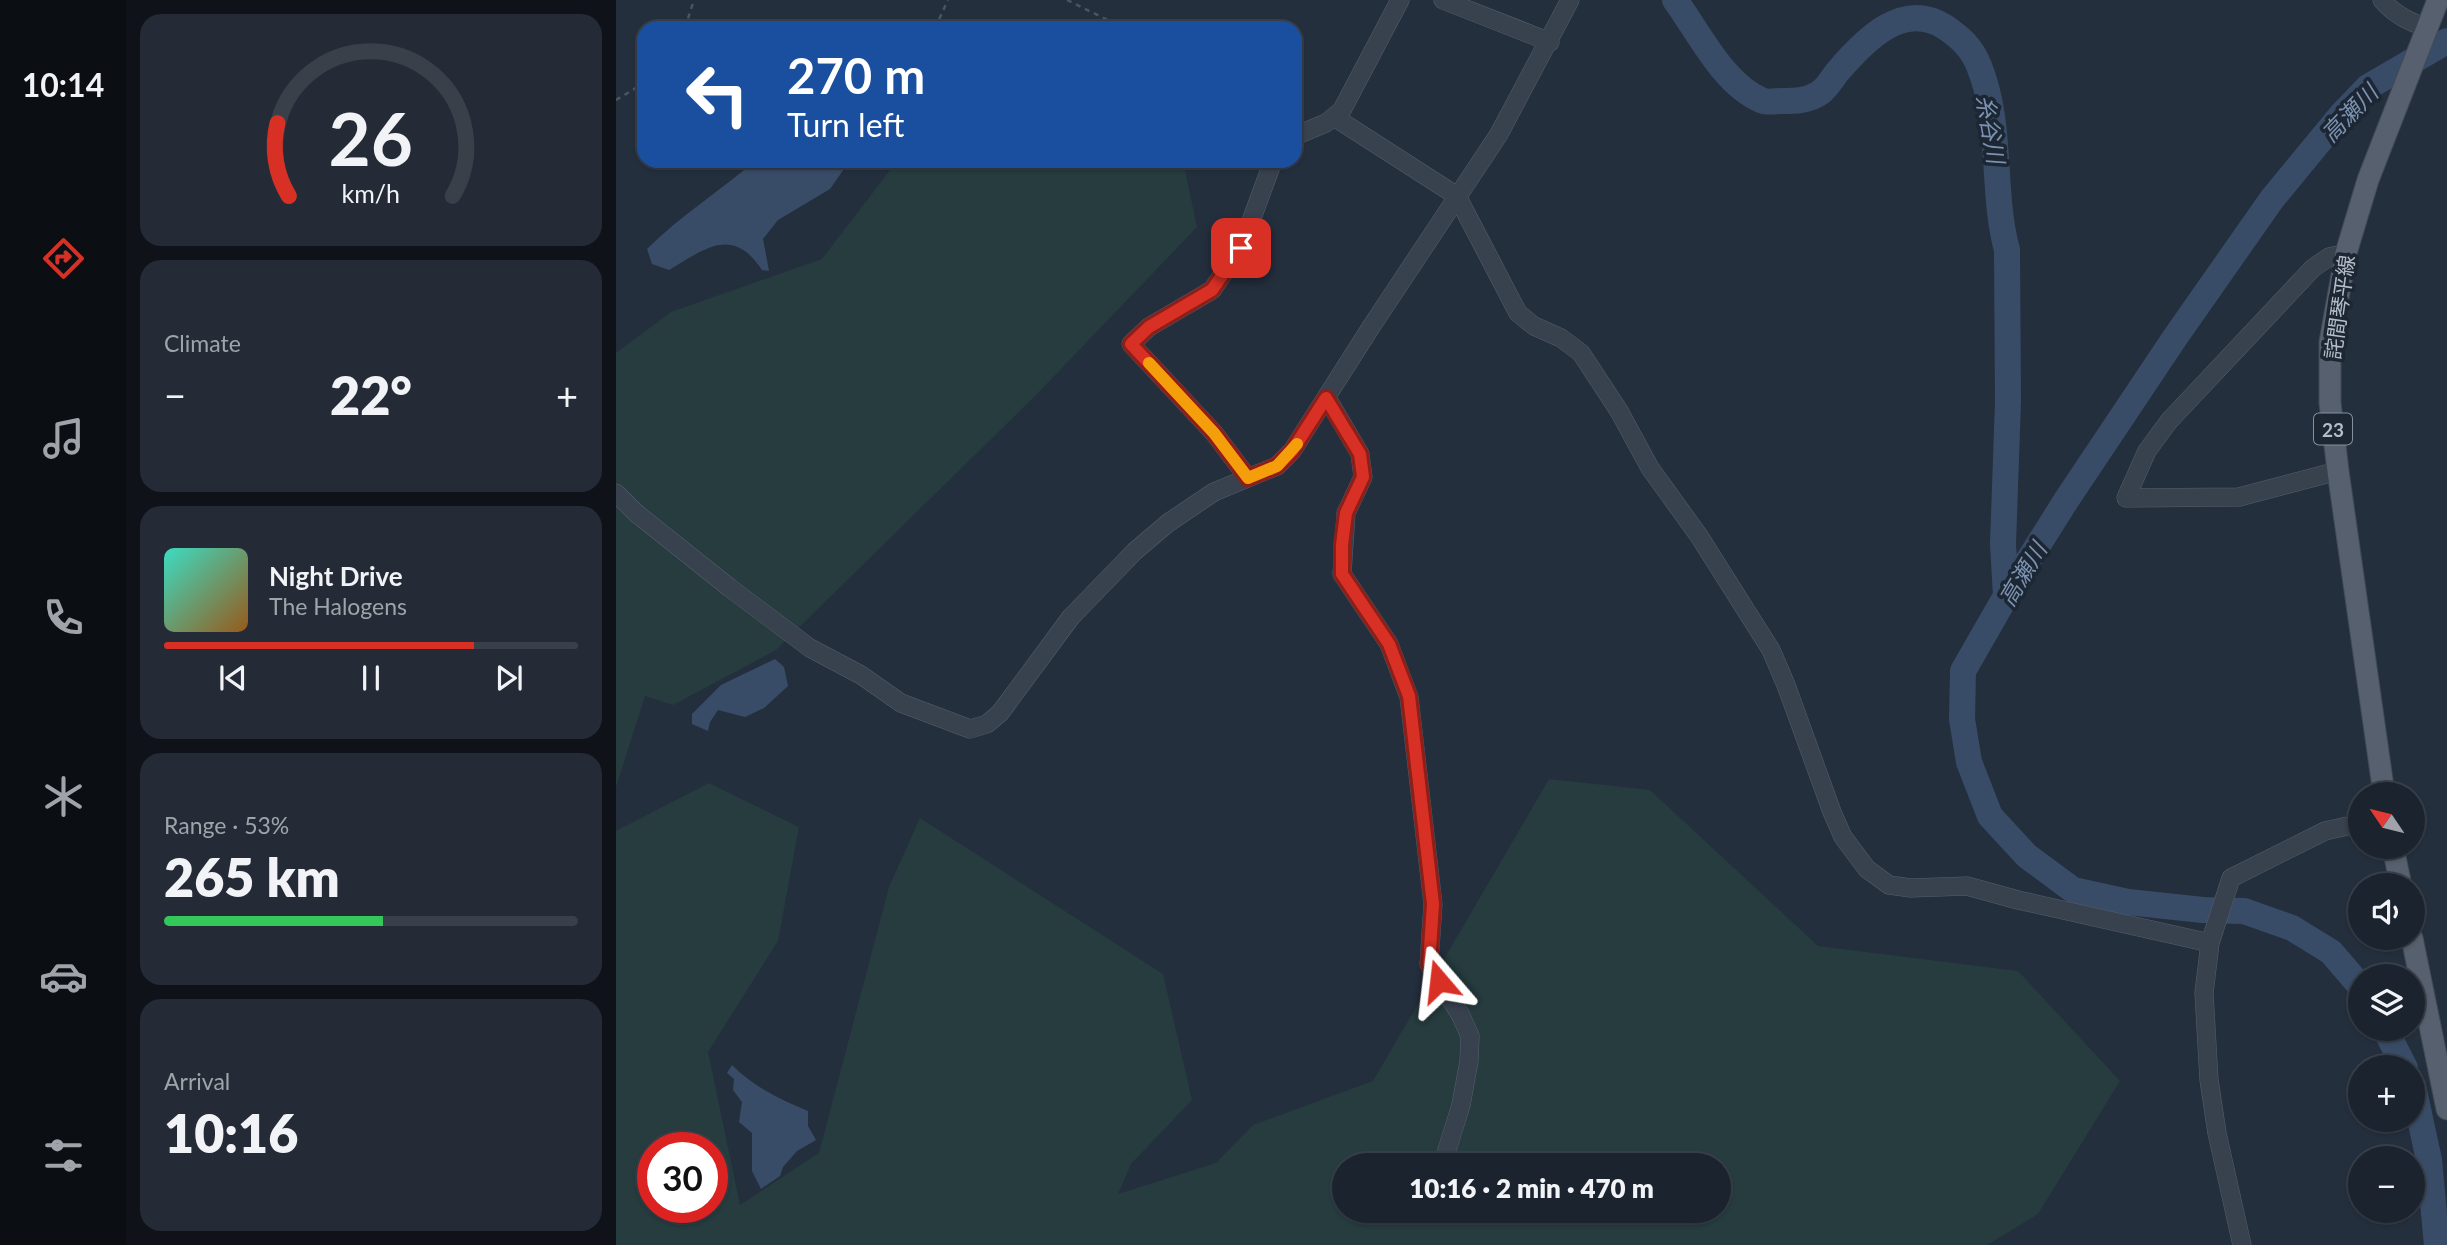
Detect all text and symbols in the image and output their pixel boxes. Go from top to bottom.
text: 270 m [787,46,925,104]
icon: left [672,49,763,140]
text: 10:14 [22,65,104,104]
water label: 高瀬川 [2315,76,2385,148]
water label: 糸谷川 [1971,93,2011,168]
text: 26 [329,94,413,182]
text: Turn left [787,105,904,144]
text: km/h [342,178,400,208]
pin [1211,218,1271,278]
icon: arrive [1222,229,1260,267]
icon: directions [39,234,88,283]
street label: 詫間琴平線 [2319,253,2359,361]
text: Climate [164,329,241,357]
text: 22° [330,364,412,426]
text: − [164,372,186,418]
text: + [556,372,578,418]
icon: music [39,414,88,463]
road number: 23 [2314,414,2352,444]
water label: 高瀬川 [1992,535,2053,611]
text: Night Drive [269,560,403,592]
text: The Halogens [269,592,407,620]
icon: phone [39,593,88,642]
icon: previous [214,659,252,697]
icon: pause [352,659,390,697]
icon: next [490,659,528,697]
icon: climate [39,772,88,821]
north arrow [2348,782,2426,859]
map controls [2348,782,2425,1223]
text: Range · 53% [164,811,289,839]
text: 265 km [164,846,340,908]
button: sound [2348,873,2425,950]
position arrow [1402,944,1476,1018]
icon: car [39,952,88,1001]
button: layers [2348,964,2425,1041]
button: + [2348,1055,2425,1132]
text: Arrival [164,1067,230,1095]
text: 10:16 [164,1102,298,1164]
icon: filters [39,1131,88,1180]
speed limit sign: 30 [637,1132,728,1223]
button: − [2348,1146,2425,1223]
text: 10:16 · 2 min · 470 m [1409,1172,1654,1204]

